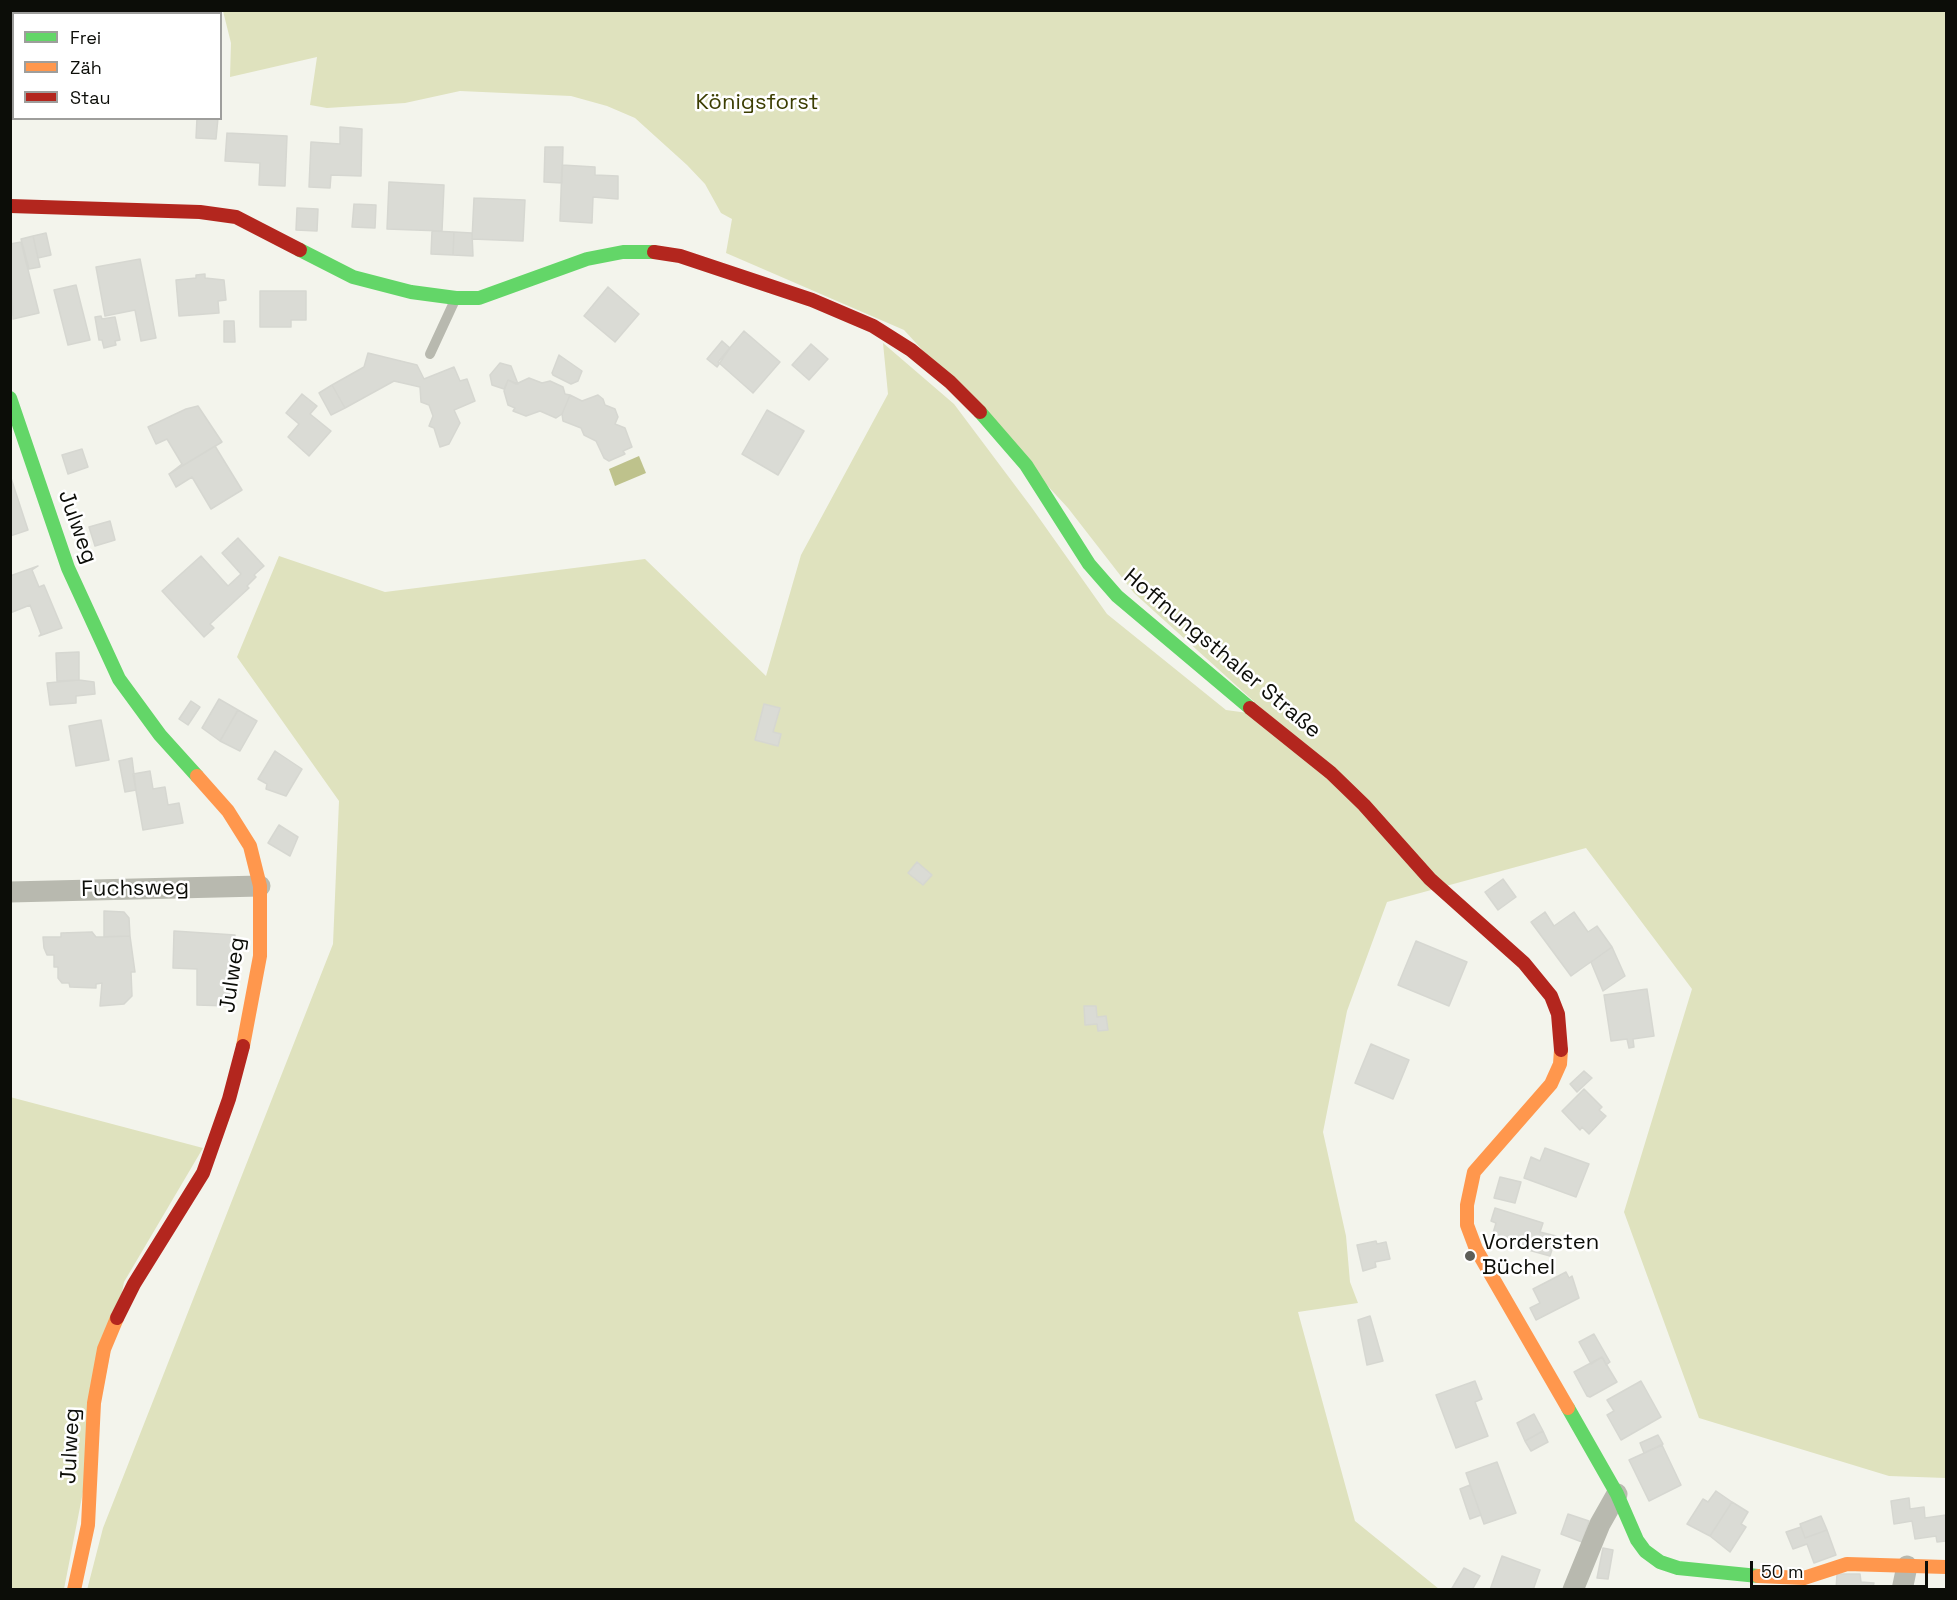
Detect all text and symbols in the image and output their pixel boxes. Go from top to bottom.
legend [12,12,222,120]
text: Frei [70,26,101,49]
text: Zäh [70,56,102,79]
text: Stau [70,86,110,109]
park label: Königsforst [695,90,819,116]
street label: Julweg [52,487,102,567]
street label: Hoffnungsthaler Straße [1118,564,1326,744]
street label: Fuchsweg [81,875,189,903]
street label: Julweg [215,936,251,1014]
place label: Vordersten Büchel [1482,1230,1599,1282]
marker: Vordersten Büchel [1463,1249,1477,1263]
street label: Julweg [56,1407,86,1485]
scale bar [1753,1549,1932,1587]
text: 50 m [1761,1560,1803,1583]

